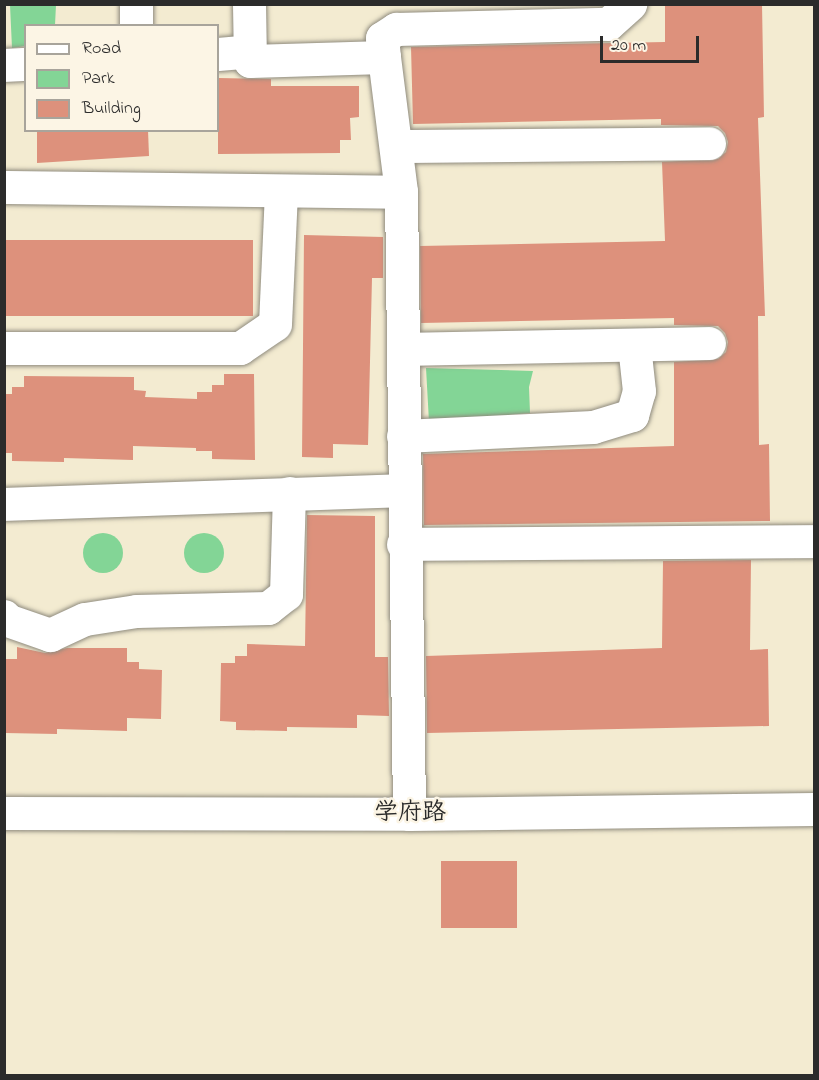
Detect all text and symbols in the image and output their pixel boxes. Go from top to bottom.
legend [24,24,219,132]
scale bar [603,24,702,62]
text: 20 m [611,33,646,59]
text: Road [82,36,121,62]
text: Park [82,66,115,92]
text: Building [82,96,141,122]
street label: 学府路 [374,800,446,828]

